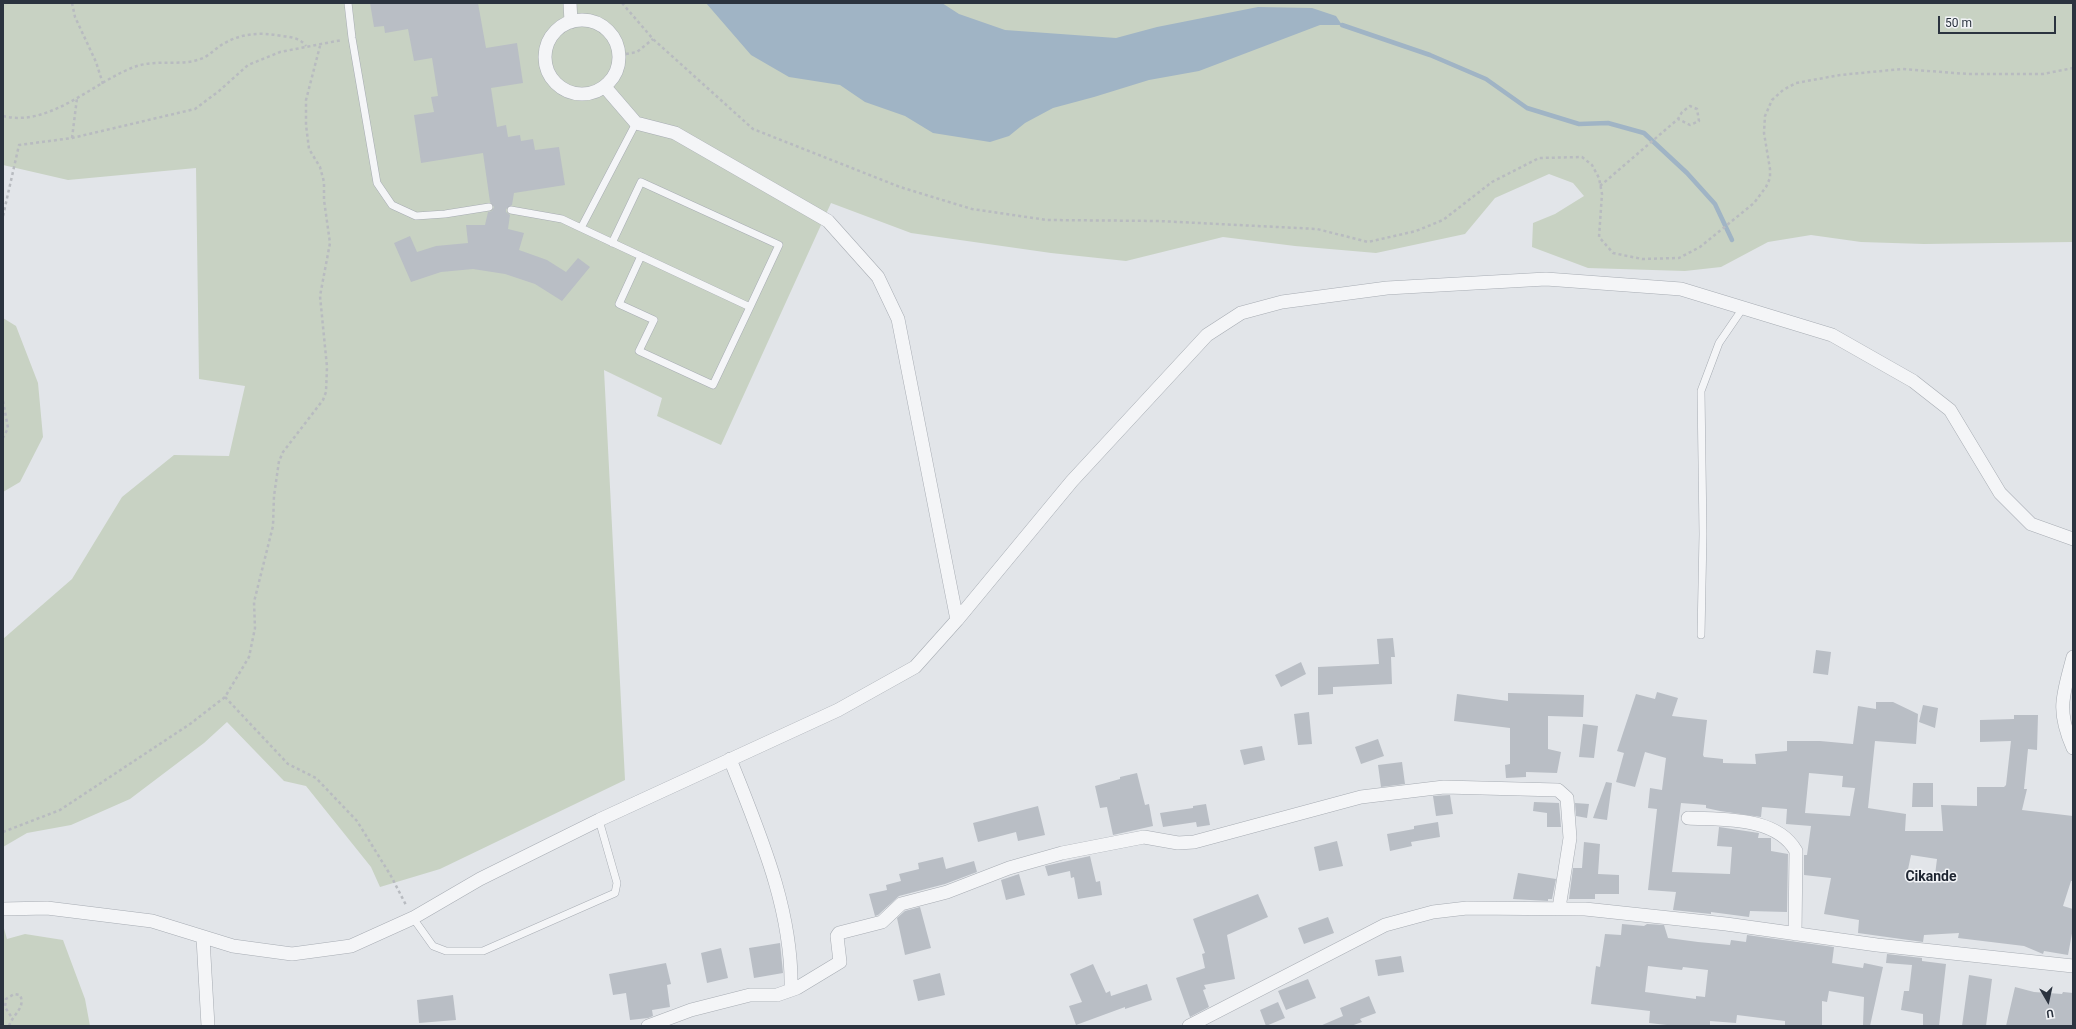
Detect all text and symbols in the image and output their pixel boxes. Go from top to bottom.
scale bar [1940,8,2058,34]
text: 50 m [1945,16,1972,30]
district label: Cikande [1905,869,1957,885]
north arrow [2028,981,2068,1021]
text: U [2045,1006,2055,1020]

